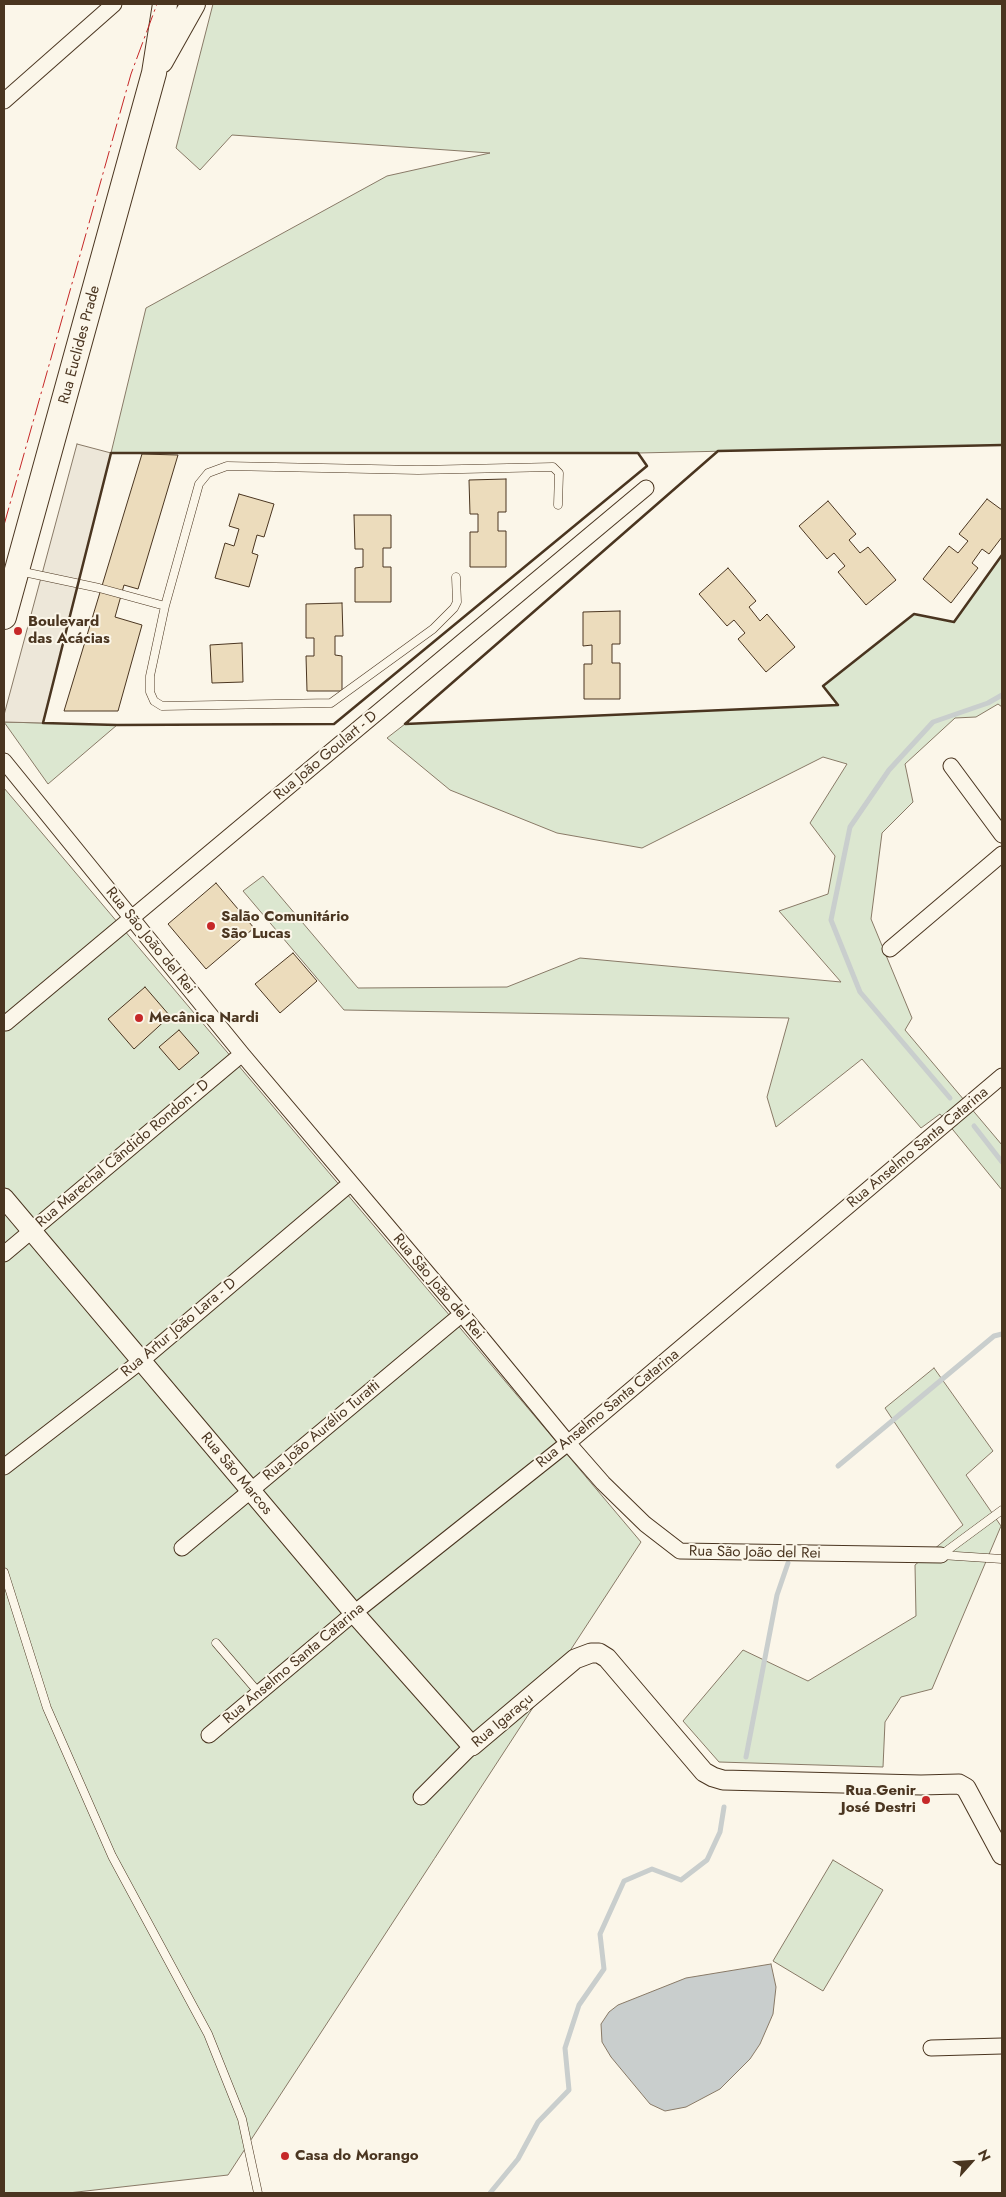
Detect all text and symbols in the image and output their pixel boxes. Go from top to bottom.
street label: Rua Euclides Prade [56,284,104,406]
place label: Boulevard das Acácias [28,613,110,648]
marker: Boulevard das Acácias [12,625,24,637]
street label: Rua João Goulart - D [271,708,381,804]
street label: Rua São João del Rei [101,884,199,998]
place label: Salão Comunitário São Lucas [221,908,349,943]
marker: Salão Comunitário São Lucas [205,920,217,932]
place label: Mecânica Nardi [149,1009,259,1027]
marker: Mecânica Nardi [133,1012,145,1024]
street label: Rua Marechal Cândido Rondon - D [33,1076,213,1232]
street label: Rua Anselmo Santa Catarina [844,1084,992,1212]
street label: Rua São João del Rei [389,1231,487,1343]
street label: Rua Artur João Lara - D [118,1275,240,1381]
street label: Rua Anselmo Santa Catarina [533,1346,683,1472]
street label: Rua João Aurélio Turatti [260,1377,384,1485]
street label: Rua São Marcos [196,1429,276,1519]
street label: Rua São João del Rei [689,1543,821,1563]
street label: Rua Anselmo Santa Catarina [220,1600,368,1728]
street label: Rua Igaraçu [469,1690,537,1752]
place label: Rua Genir José Destri [841,1782,916,1817]
marker: Rua Genir José Destri [920,1794,932,1806]
north arrow [946,2137,996,2187]
text: N [973,2146,996,2165]
place label: Casa do Morango [295,2147,419,2165]
marker: Casa do Morango [279,2150,291,2162]

